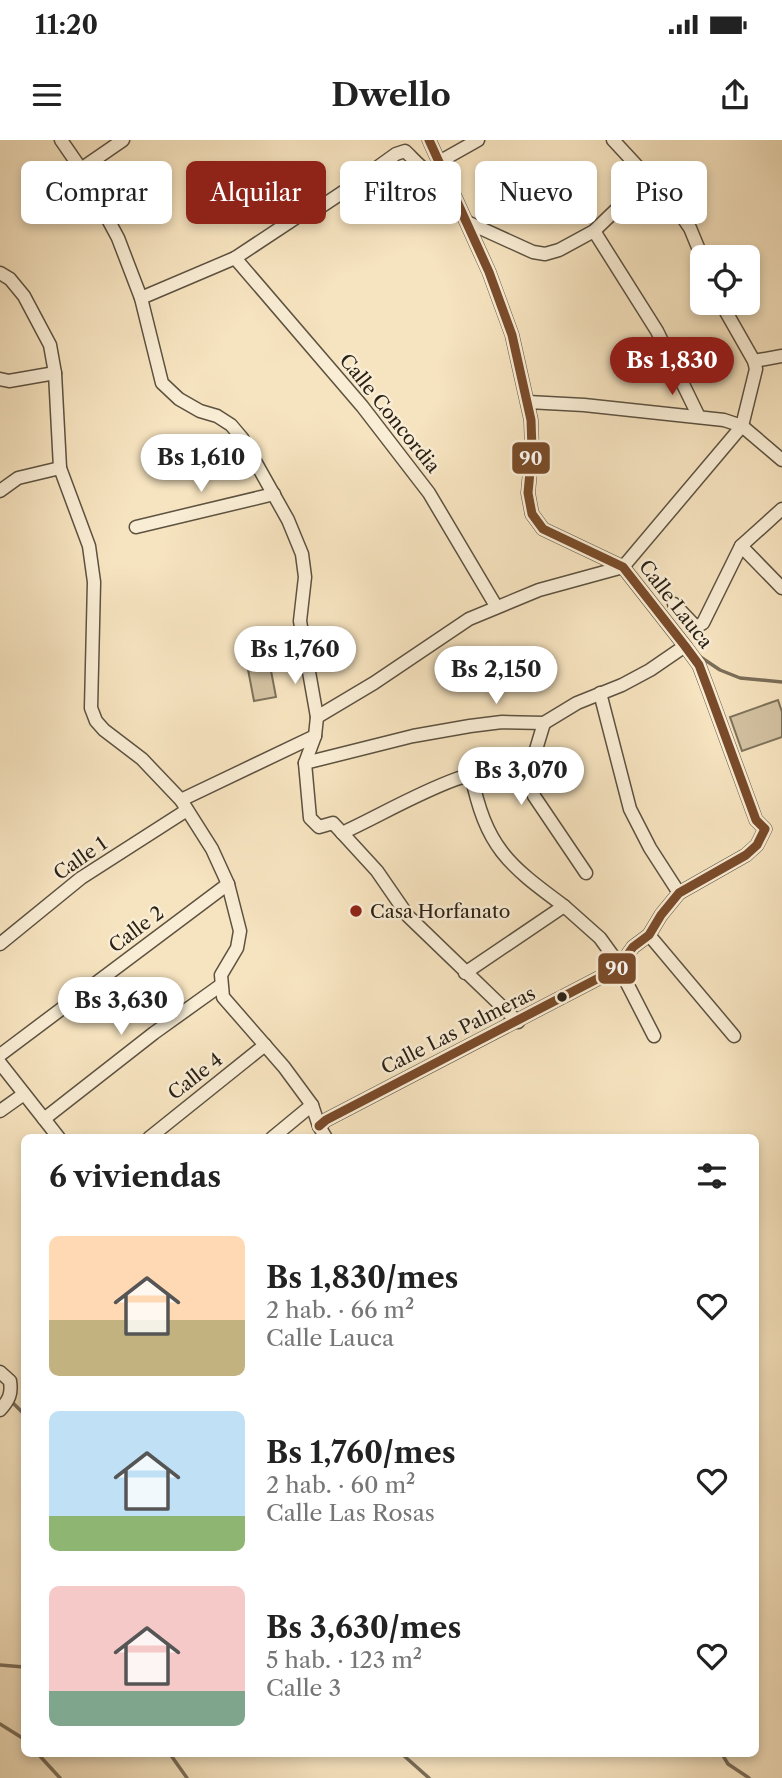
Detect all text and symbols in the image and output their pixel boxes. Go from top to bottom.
text: 11:20 [35,9,98,41]
text: Dwello [331,75,451,114]
icon: menu [28,76,66,114]
icon: share [716,76,754,114]
chip: Comprar [21,161,172,224]
chip: Alquilar [186,161,326,224]
chip: Filtros [340,161,461,224]
chip: Nuevo [475,161,597,224]
chip: Piso [611,161,707,224]
map controls [690,245,760,315]
button: locate [690,245,760,315]
pin: Bs 1,830 [600,338,744,397]
text: Bs 1,830 [626,346,718,374]
street label: Calle Concordia [335,349,445,478]
pin: Bs 1,610 [129,434,273,494]
line badge: 90 [511,441,551,475]
text: Bs 1,610 [157,443,245,471]
text: 90 [519,447,543,470]
street label: Calle Lauca [634,556,717,653]
pin: Bs 1,760 [223,626,367,686]
text: Bs 1,760 [250,635,340,663]
pin: Bs 2,150 [424,646,568,706]
text: Bs 2,150 [450,655,542,683]
pin: Bs 3,070 [449,748,593,807]
text: Bs 3,070 [474,756,568,784]
street label: Calle 1 [49,832,111,885]
place label: Casa Horfanato [370,900,510,923]
street label: Calle 2 [104,901,168,957]
marker: Casa Horfanato [348,903,364,919]
line badge: 90 [597,952,637,985]
text: 90 [605,957,629,980]
pin: Bs 3,630 [49,978,193,1037]
street label: Calle Las Palmeras [377,982,539,1079]
text: Bs 3,630 [74,986,168,1014]
unlabelled marker [555,990,569,1004]
street label: Calle 4 [164,1048,227,1105]
icon: filters [693,1157,731,1195]
text: 6 viviendas [49,1158,221,1195]
text: Bs 1,830/mes [266,1259,458,1296]
icon: home [105,1264,189,1348]
icon: heart [693,1287,731,1325]
text: 2 hab. · 66 m² [266,1296,414,1324]
text: Calle Lauca [266,1324,394,1352]
text: Bs 1,760/mes [266,1434,456,1471]
icon: home [105,1439,189,1523]
icon: heart [693,1462,731,1500]
text: 2 hab. · 60 m² [266,1471,416,1499]
text: Calle Las Rosas [266,1499,435,1527]
text: Bs 3,630/mes [266,1609,461,1646]
icon: home [105,1614,189,1698]
icon: heart [693,1637,731,1675]
text: 5 hab. · 123 m² [266,1646,422,1674]
text: Calle 3 [266,1674,341,1702]

